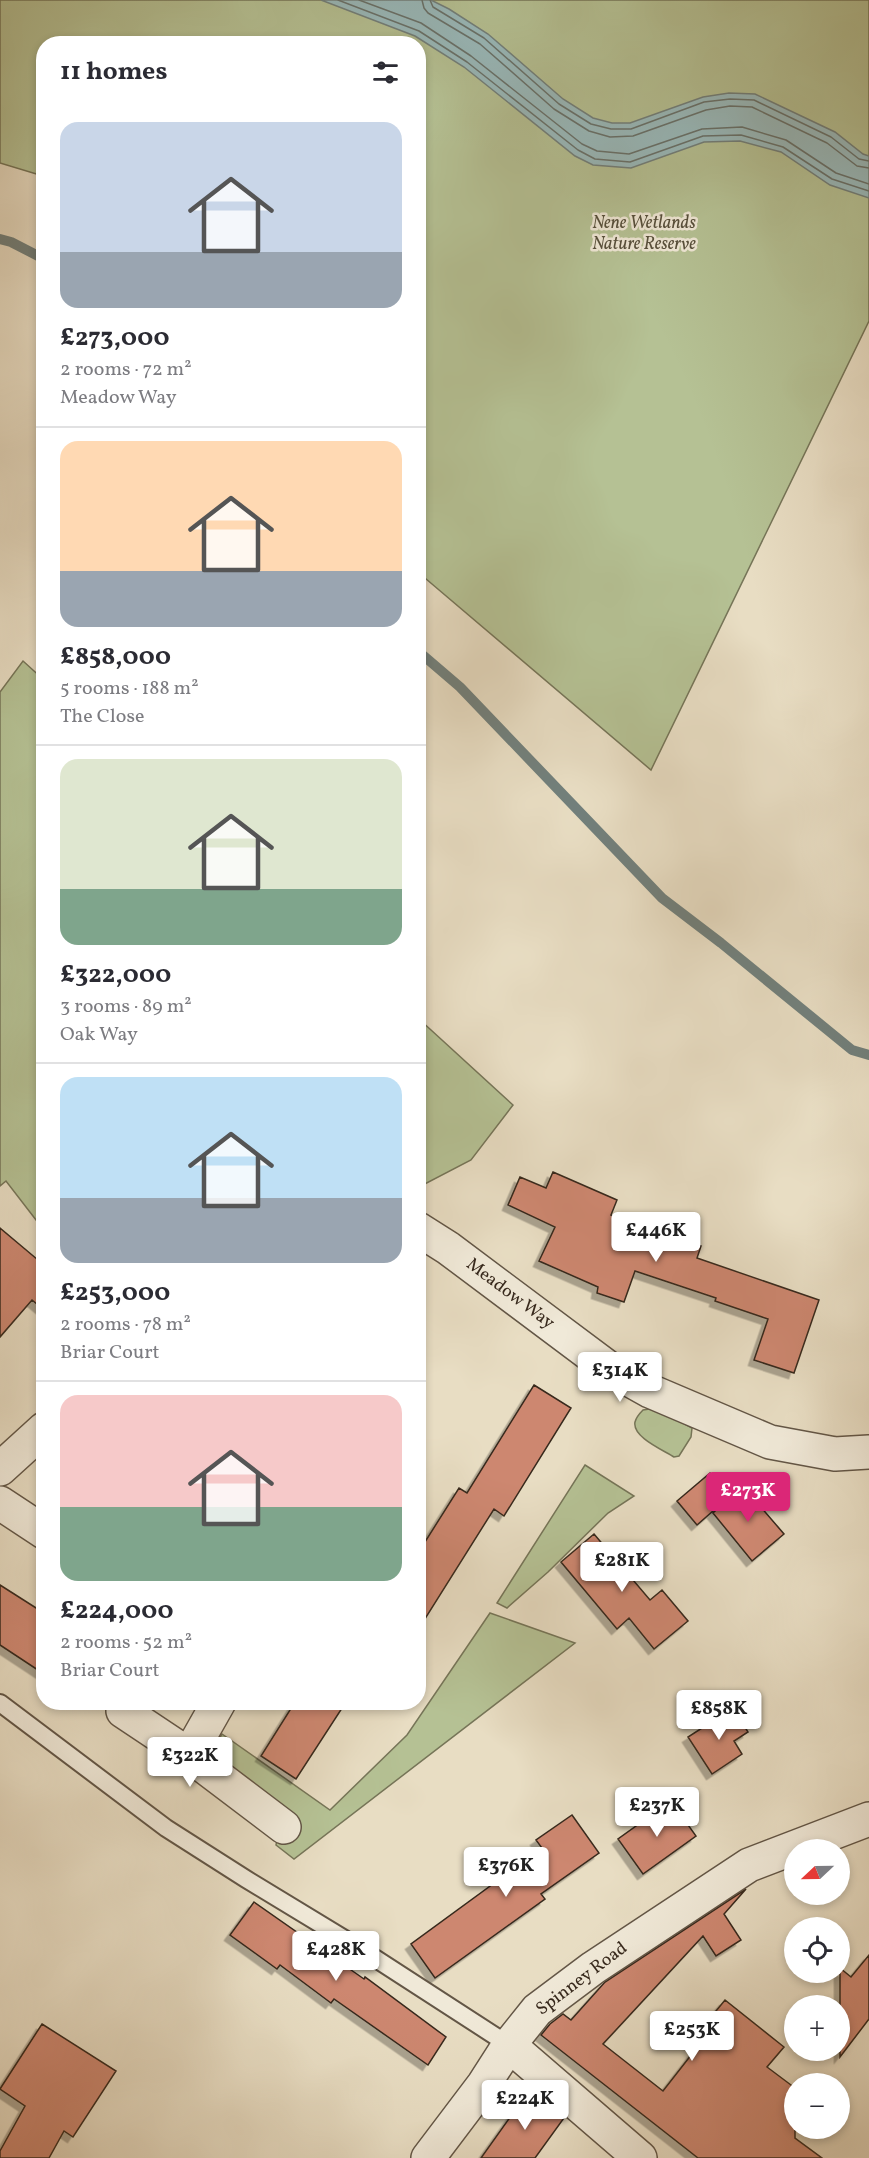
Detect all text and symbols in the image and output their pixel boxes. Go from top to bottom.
text: 11 homes [60,54,167,90]
icon: filters [369,56,402,89]
icon: home [177,161,285,269]
park label: Nene Wetlands Nature Reserve [592,211,696,257]
text: £273,000 [60,320,170,356]
text: 2 rooms · 72 m² [60,356,192,384]
text: Meadow Way [60,384,177,412]
icon: home [177,480,285,588]
text: £858,000 [60,639,171,675]
text: 5 rooms · 188 m² [60,675,199,703]
text: The Close [60,703,144,731]
icon: home [177,798,285,906]
text: £322,000 [60,957,171,993]
text: 3 rooms · 89 m² [60,993,192,1021]
text: Oak Way [60,1021,138,1049]
icon: home [177,1116,285,1224]
pin: £446K [614,1212,698,1263]
text: £446K [625,1217,687,1245]
street label: Meadow Way [461,1252,560,1336]
text: £253,000 [60,1275,170,1311]
text: 2 rooms · 78 m² [60,1311,191,1339]
text: Briar Court [60,1339,160,1367]
pin: £314K [578,1352,662,1403]
text: £314K [592,1357,648,1385]
icon: home [177,1434,285,1542]
pin: £273K [706,1472,790,1523]
text: £273K [720,1477,776,1505]
pin: £281K [580,1542,664,1593]
text: £281K [594,1547,650,1575]
text: £224,000 [60,1593,174,1629]
text: 2 rooms · 52 m² [60,1629,192,1657]
text: Briar Court [60,1657,160,1685]
pin: £858K [677,1690,761,1741]
text: £858K [690,1695,748,1723]
pin: £322K [148,1737,232,1788]
text: £322K [161,1742,219,1770]
pin: £237K [615,1787,699,1838]
text: £237K [629,1792,685,1820]
north arrow [784,1839,850,1905]
map controls [784,1839,850,2139]
pin: £376K [464,1847,548,1898]
text: £376K [478,1852,534,1880]
button: locate [784,1917,850,1983]
pin: £428K [294,1931,378,1982]
text: £428K [306,1936,366,1964]
street label: Spinney Road [531,1936,633,2022]
button: + [784,1995,850,2061]
pin: £253K [650,2011,734,2062]
text: £253K [664,2016,720,2044]
button: − [784,2073,850,2139]
pin: £224K [483,2080,567,2131]
text: £224K [496,2085,554,2113]

